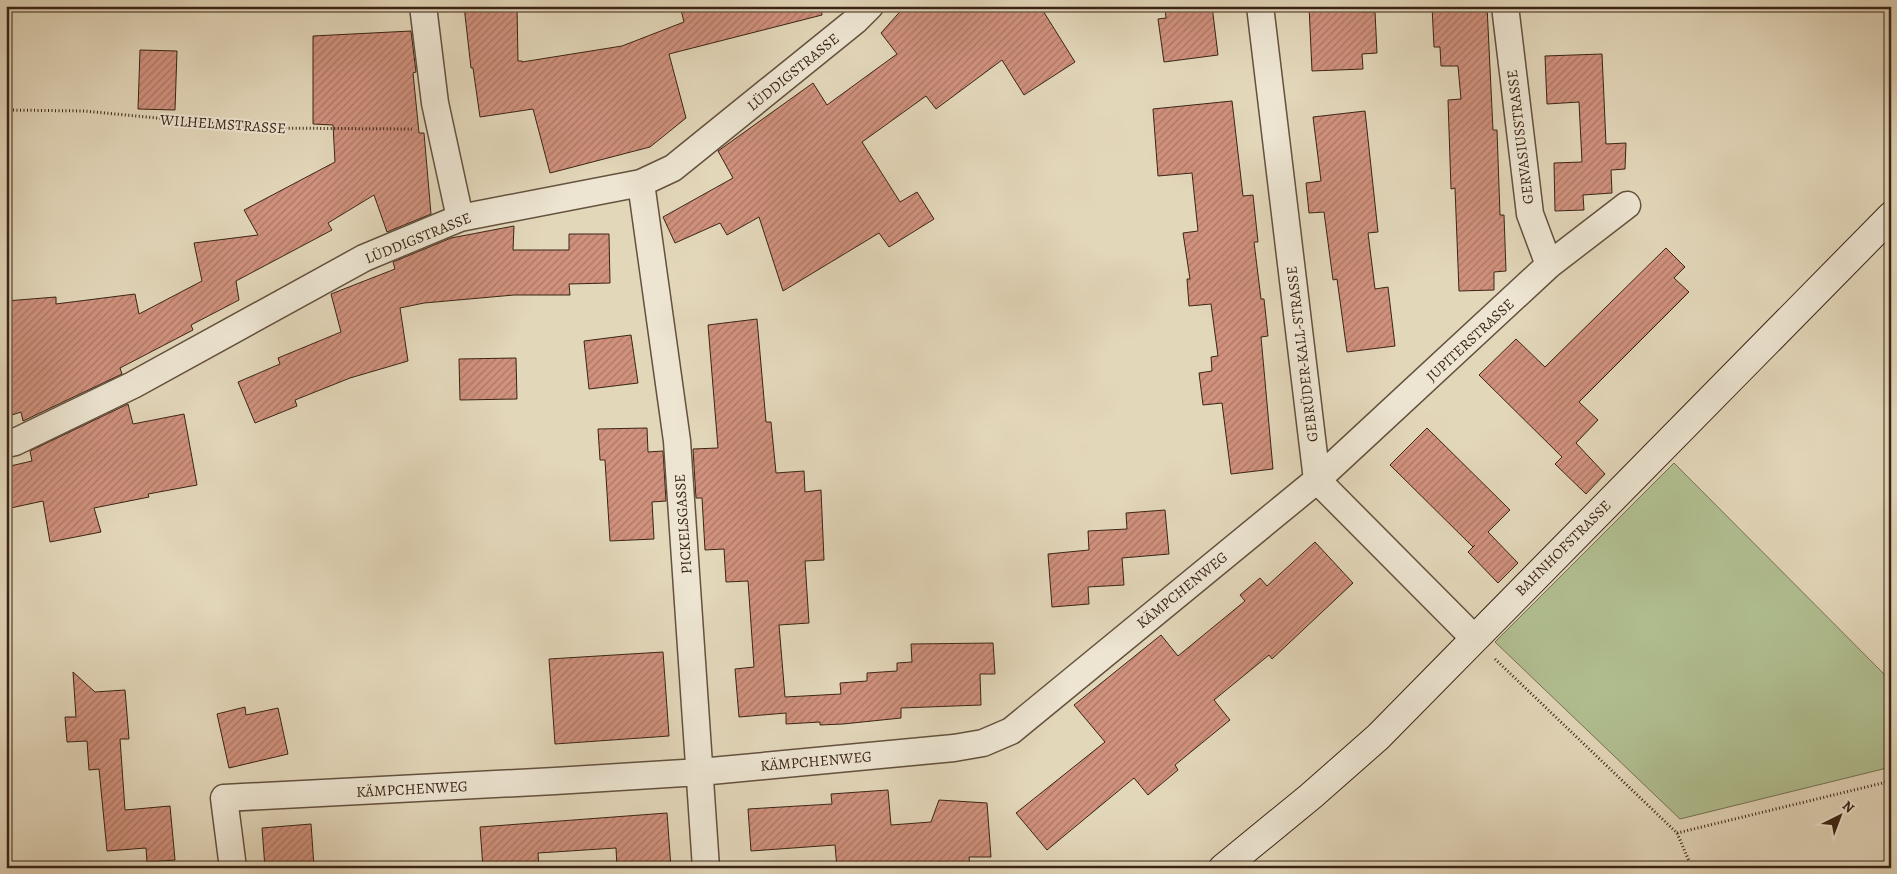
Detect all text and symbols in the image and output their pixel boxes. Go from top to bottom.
street label: LÜDDIGSTRASSE [743,29,843,115]
street label: GERVASIUSSTRASSE [1502,69,1538,205]
street label: WILHELMSTRASSE [158,110,287,138]
street label: LÜDDIGSTRASSE [362,208,474,268]
street label: GEBRÜDER-KALL-STRASSE [1281,265,1323,443]
street label: JUPITERSTRASSE [1422,294,1518,386]
street label: PICKELSGASSE [670,473,696,575]
street label: BAHNHOFSTRASSE [1511,496,1615,600]
street label: KÄMPCHENWEG [1132,547,1232,633]
street label: KÄMPCHENWEG [759,746,873,776]
street label: KÄMPCHENWEG [356,776,468,802]
north arrow [1814,792,1864,842]
text: N [1838,796,1859,817]

